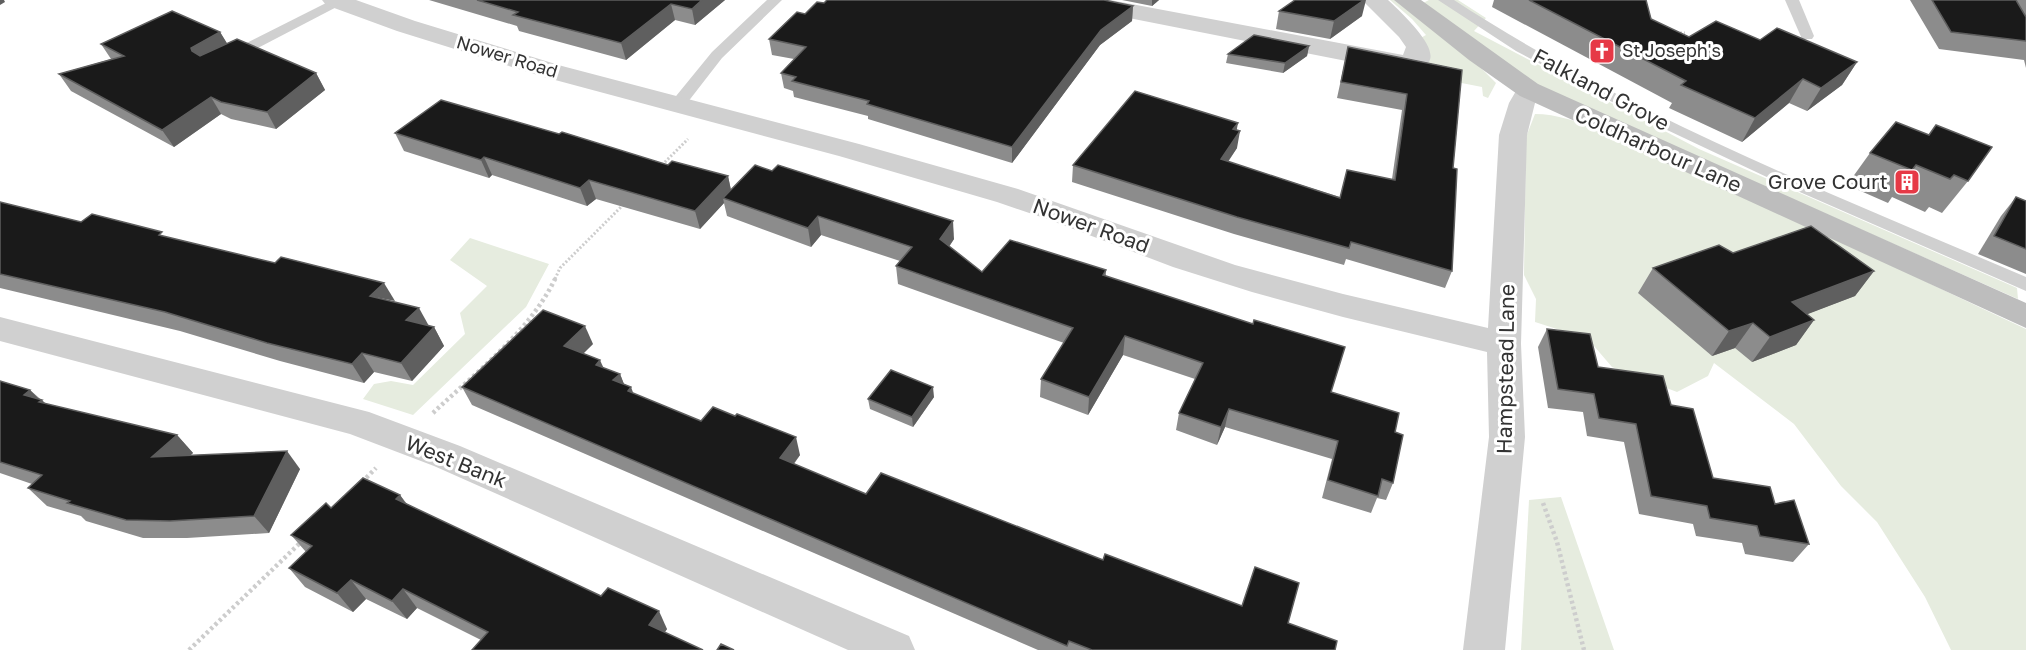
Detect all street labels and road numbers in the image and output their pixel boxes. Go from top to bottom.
street label: Nower Road [454,30,561,82]
street label: Falkland Grove [1529,42,1674,136]
street label: Coldharbour Lane [1571,101,1746,198]
street label: Nower Road [1029,192,1153,258]
street label: Hampstead Lane [1491,284,1519,454]
street label: West Bank [402,429,511,493]

